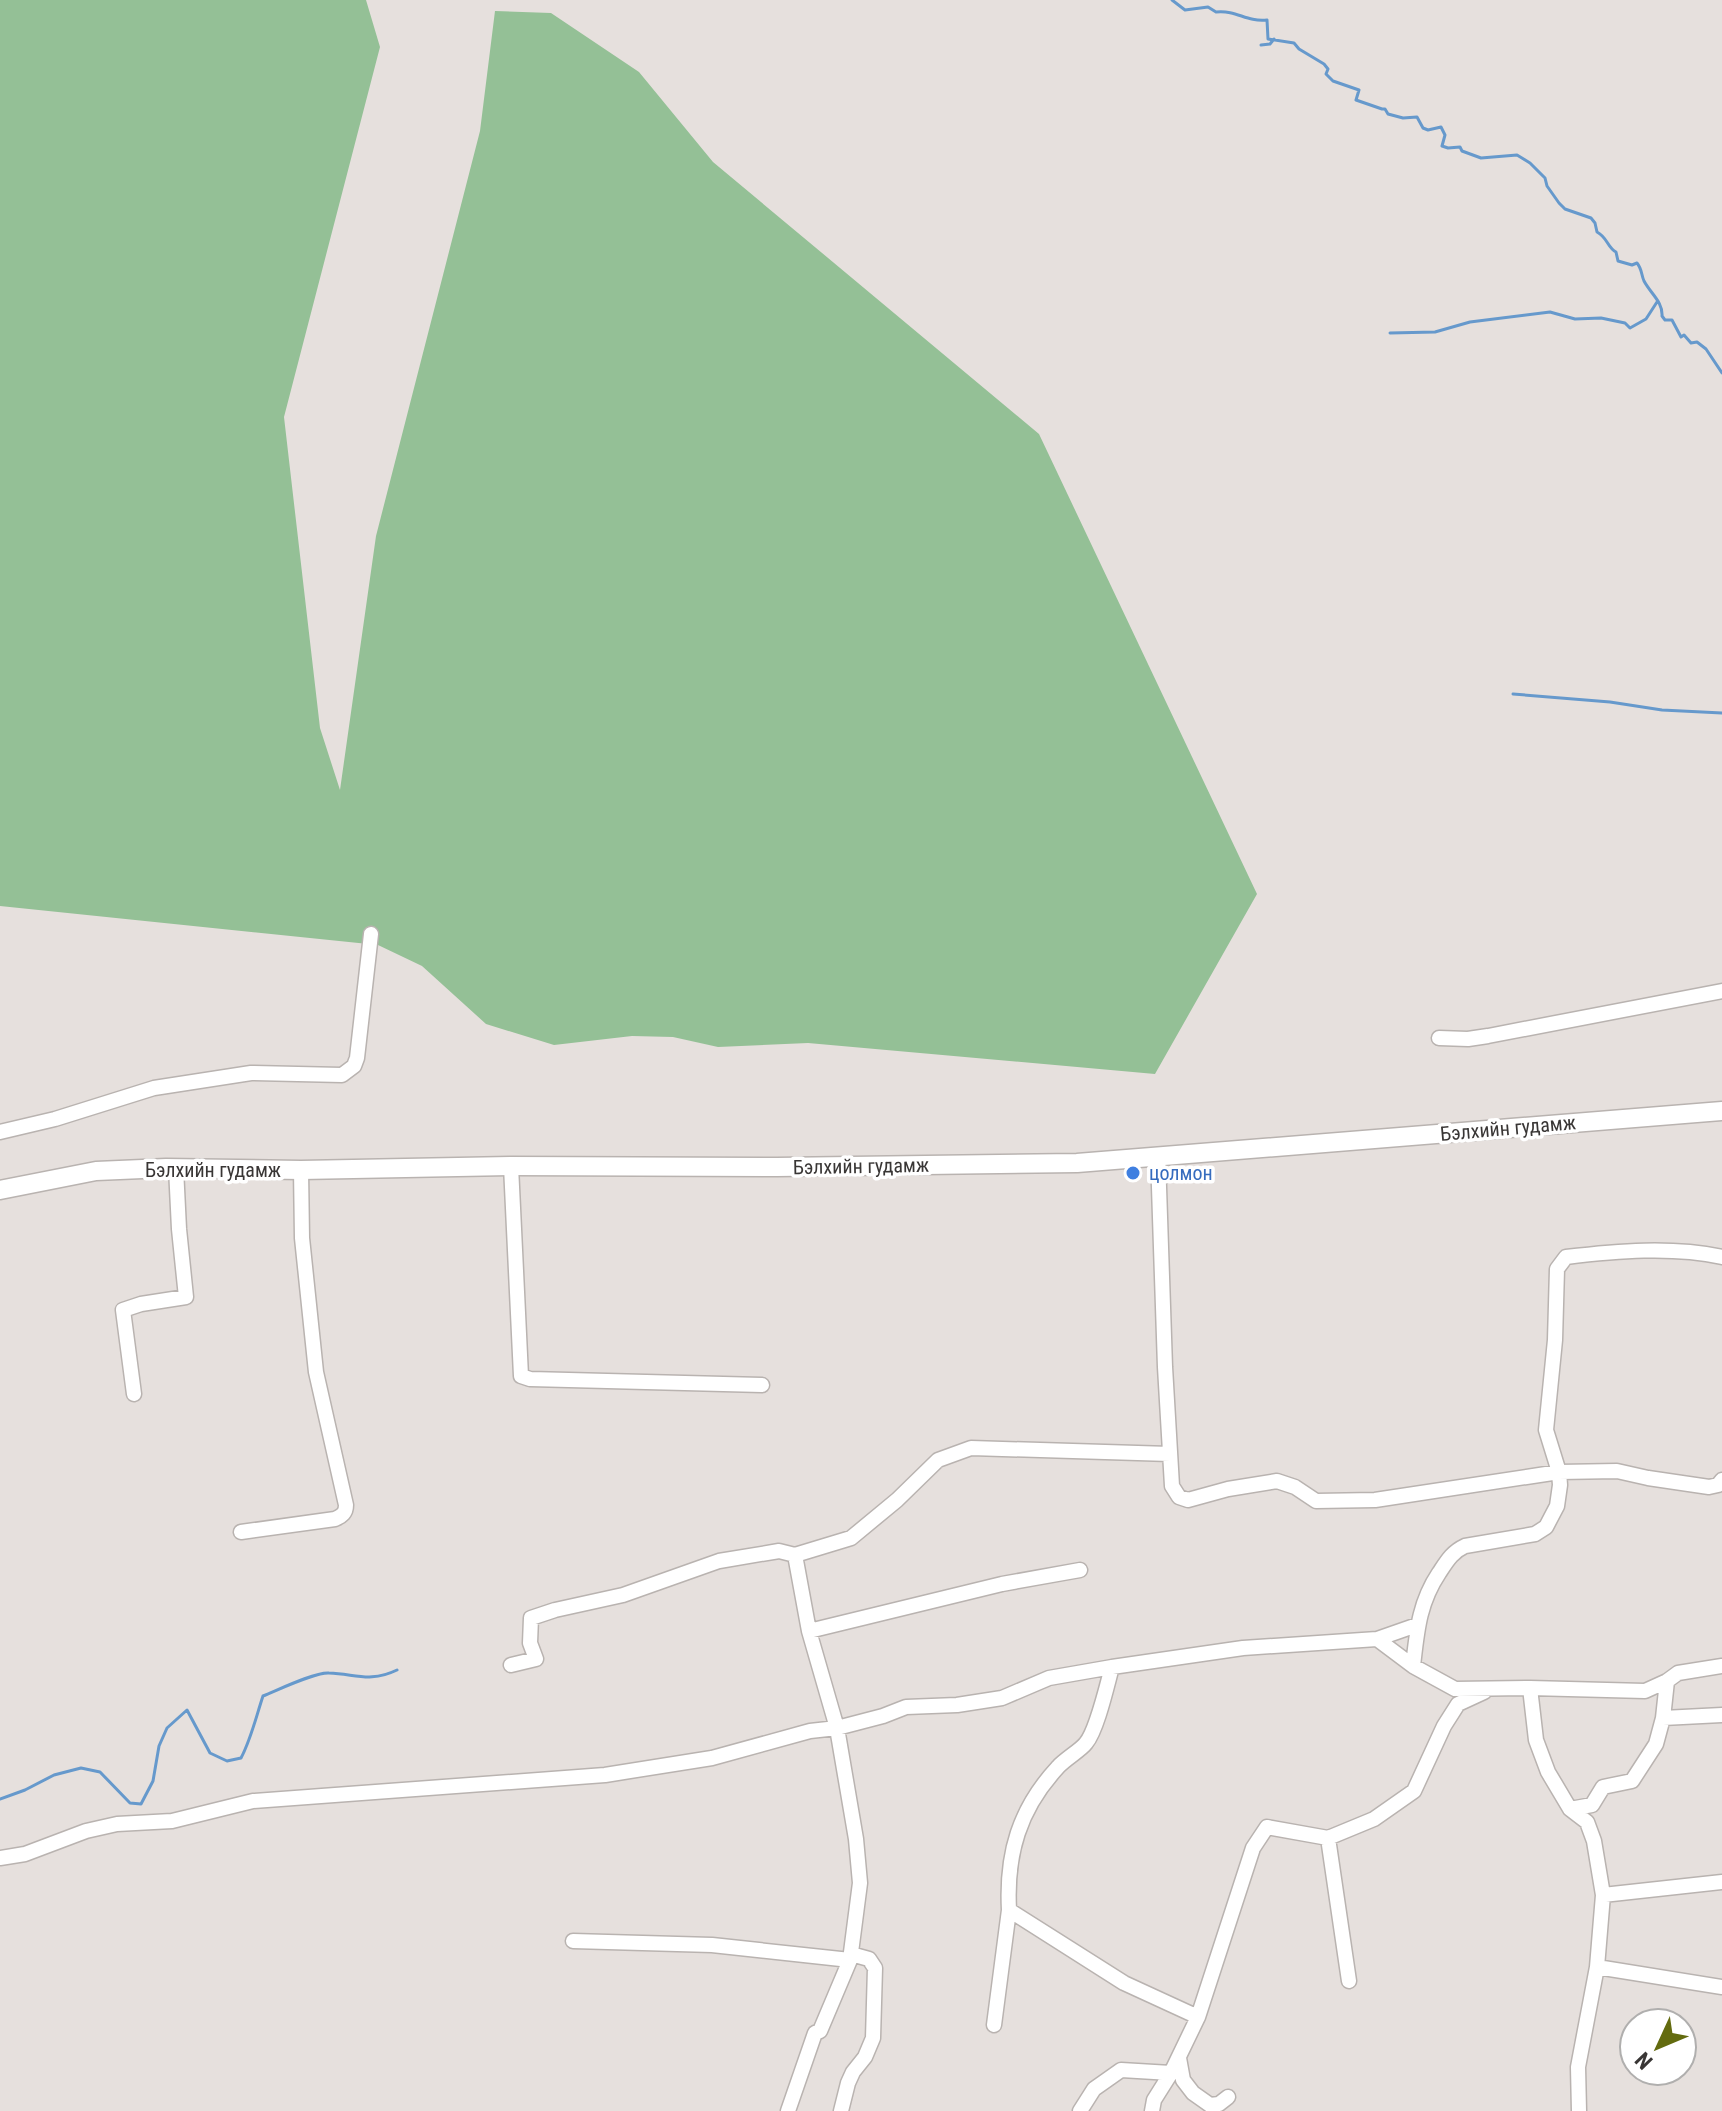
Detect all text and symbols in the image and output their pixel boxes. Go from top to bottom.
street label: Бэлхийн гудамж [1439,1110,1577,1146]
street label: Бэлхийн гудамж [793,1153,929,1179]
street label: Бэлхийн гудамж [145,1158,281,1182]
place label: цолмон [1149,1161,1213,1185]
marker: цолмон [1124,1164,1142,1182]
north arrow [1618,2007,1698,2087]
text: N [1630,2047,1658,2074]

